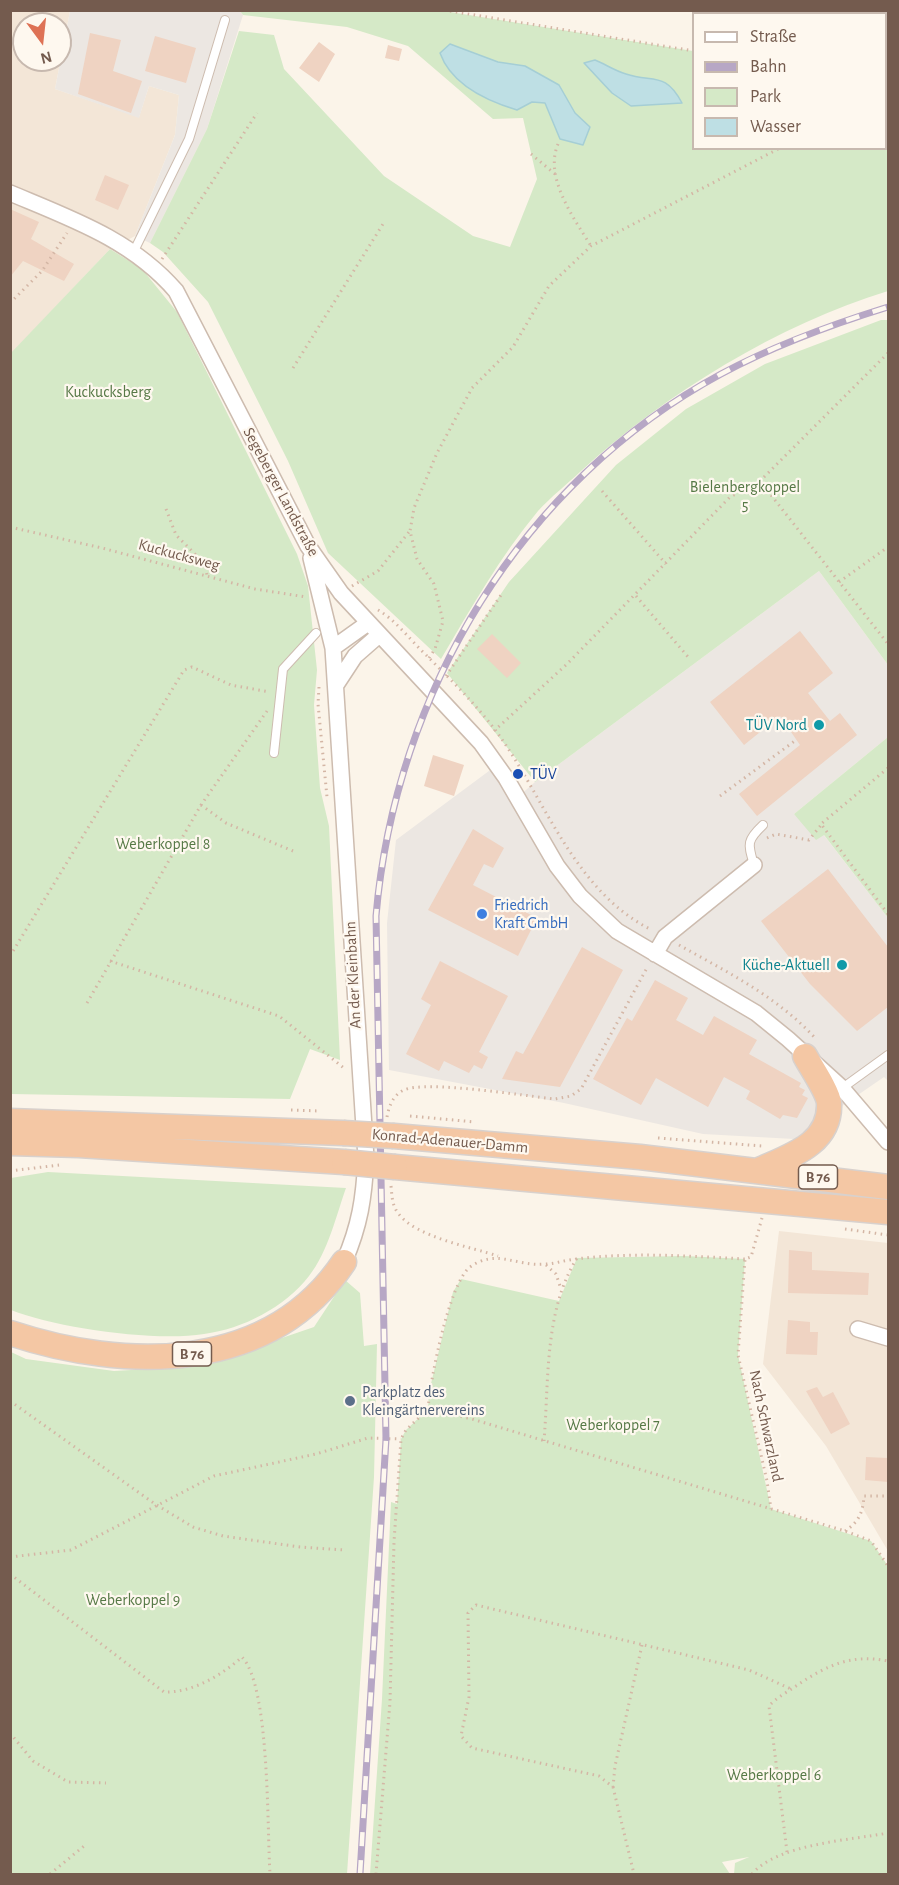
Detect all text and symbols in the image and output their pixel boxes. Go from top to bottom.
north arrow [12,12,72,72]
legend [692,12,887,150]
text: Straße [750,28,796,46]
text: N [39,48,54,67]
text: Bahn [750,58,786,76]
text: Park [750,88,781,106]
text: Wasser [750,118,801,136]
park label: Kuckucksberg [65,382,151,402]
street label: Segeberger Landstraße [239,424,323,560]
park label: Bielenbergkoppel 5 [690,477,800,515]
street label: Kuckucksweg [136,535,222,575]
place label: TÜV Nord [746,715,807,735]
marker: TÜV Nord [812,718,826,732]
place label: TÜV [530,764,557,784]
marker: TÜV [511,767,525,781]
park label: Weberkoppel 8 [116,834,210,854]
place label: Friedrich Kraft GmbH [494,895,568,933]
marker: Friedrich Kraft GmbH [475,907,489,921]
street label: An der Kleinbahn [341,921,365,1029]
place label: Küche-Aktuell [742,955,830,975]
marker: Küche-Aktuell [835,958,849,972]
street label: Konrad-Adenauer-Damm [371,1125,529,1157]
road number: B 76 [798,1165,838,1189]
road number: B 76 [172,1342,212,1366]
street label: Nach Schwarzland [745,1368,787,1484]
place label: Parkplatz des Kleingärtnervereins [362,1382,485,1420]
marker: Parkplatz des Kleingärtnervereins [343,1394,357,1408]
park label: Weberkoppel 7 [566,1415,660,1435]
park label: Weberkoppel 9 [86,1590,180,1610]
park label: Weberkoppel 6 [727,1765,821,1785]

